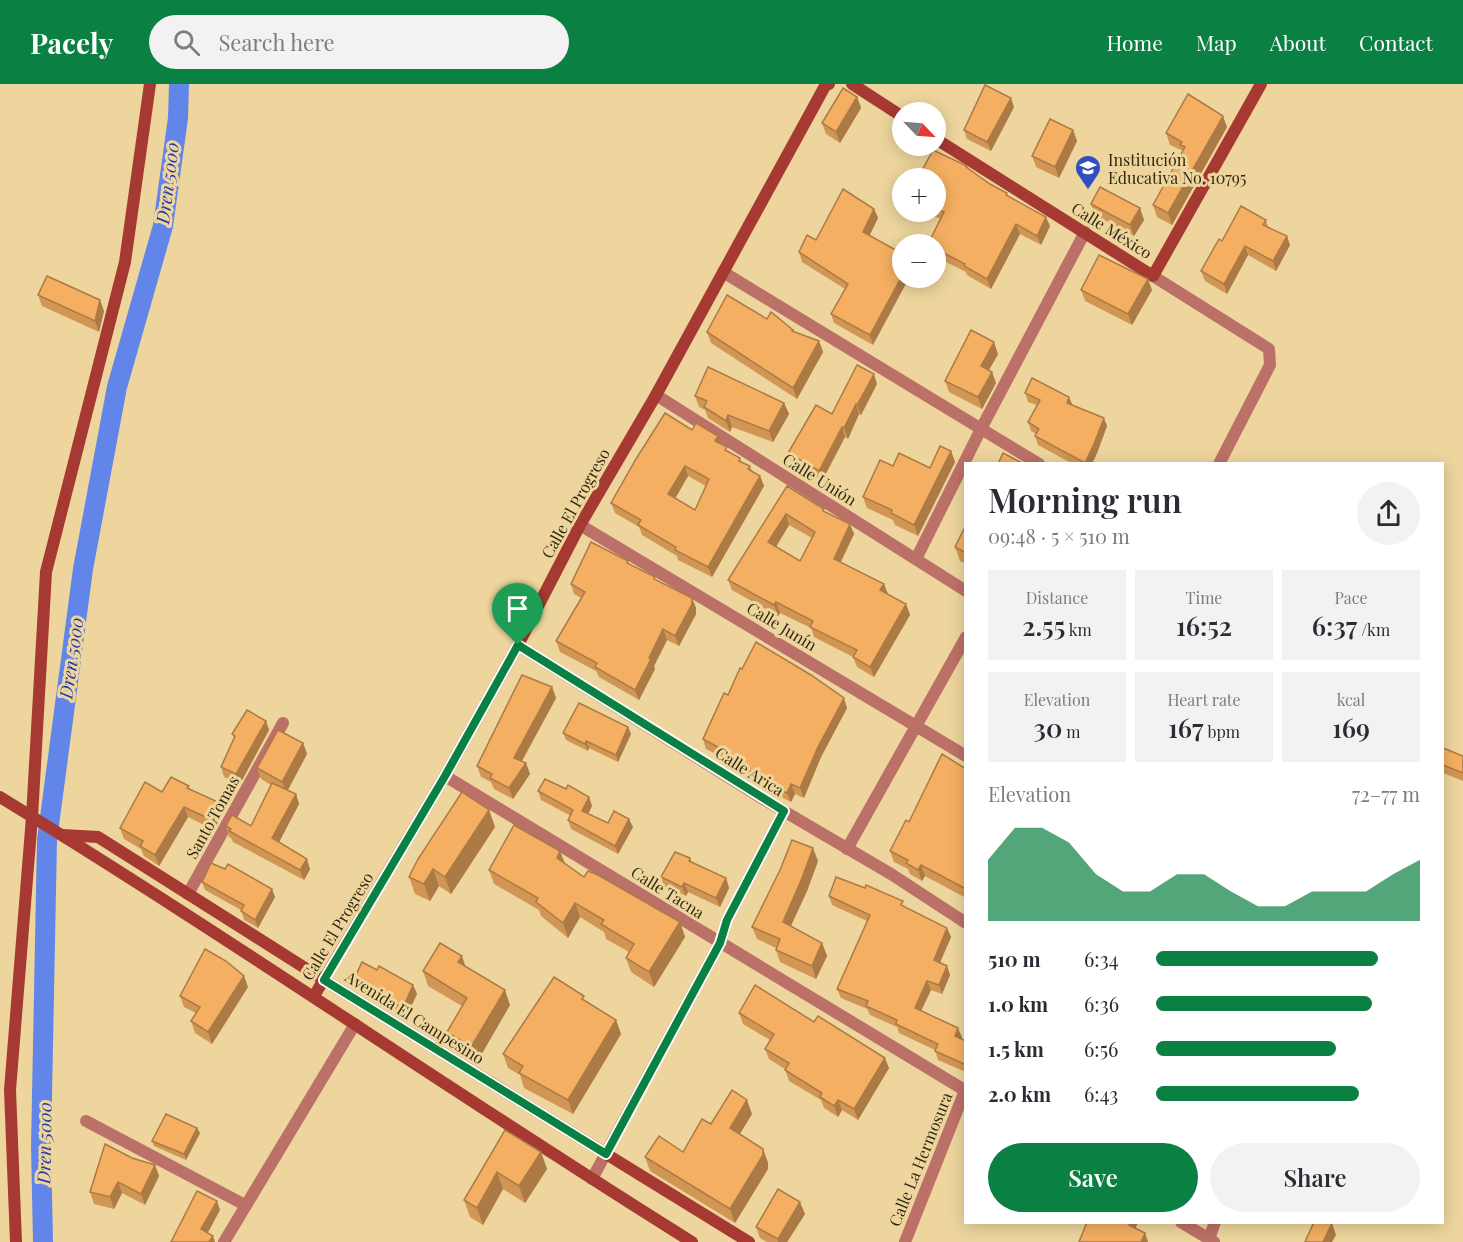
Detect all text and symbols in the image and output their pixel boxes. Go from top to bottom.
search box [149,15,569,69]
text: Pacely [30,24,113,61]
icon: search [170,26,203,59]
text: Search here [218,27,335,57]
text: Home [1107,28,1163,56]
text: Map [1196,28,1237,56]
text: About [1270,28,1326,56]
text: Contact [1359,28,1433,56]
north arrow [892,102,946,156]
map controls [892,102,946,288]
water label: Dren 5000 [150,141,184,226]
place label: Institución Educativa No. 10795 [1108,149,1247,188]
school or university icon: Institución Educativa No. 10795 [1073,153,1103,191]
button: + [892,168,946,222]
street label: Calle México [1068,197,1156,263]
button: − [892,234,946,288]
street label: Calle El Progreso [536,444,614,562]
street label: Calle Unión [779,448,861,510]
text: Morning run [988,477,1182,521]
button: share [1357,482,1420,545]
text: 09:48 · 5 × 510 m [988,522,1130,549]
pin [492,583,543,645]
text: Distance [1026,587,1088,608]
text: Time [1186,587,1222,608]
text: Pace [1334,587,1368,608]
icon: arrive [501,592,534,625]
street label: Calle Junín [743,597,821,655]
text: 2.55 [1022,608,1065,643]
text: 16:52 [1176,608,1232,643]
text: 6:37 [1312,608,1357,643]
water label: Dren 5000 [53,616,89,701]
text: km [1065,619,1092,640]
text: /km [1357,619,1390,640]
text: Elevation [1024,689,1090,710]
text: Heart rate [1167,689,1241,710]
text: kcal [1337,689,1365,710]
text: 30 [1034,710,1062,745]
text: 167 [1168,710,1204,745]
text: 169 [1332,710,1370,745]
text: m [1062,721,1080,742]
text: bpm [1204,721,1240,742]
street label: Calle Arica [712,742,788,800]
street label: Santo Tomas [181,772,243,862]
text: Elevation [988,780,1071,807]
text: 72–77 m [1352,780,1420,807]
street label: Calle Tacna [627,861,709,923]
street label: Calle El Progreso [296,868,378,984]
text: 510 m [988,945,1041,972]
text: 6:34 [1084,945,1119,972]
street label: Avenida El Campesino [341,965,489,1068]
text: 1.0 km [988,990,1048,1017]
text: 6:36 [1084,990,1119,1017]
text: 1.5 km [988,1035,1044,1062]
text: 6:56 [1084,1035,1118,1062]
text: 2.0 km [988,1080,1051,1107]
text: 6:43 [1084,1080,1118,1107]
street label: Calle La Hermosura [884,1089,956,1229]
water label: Dren 5000 [31,1102,57,1185]
button: Save [988,1143,1198,1212]
button: Share [1210,1143,1420,1212]

